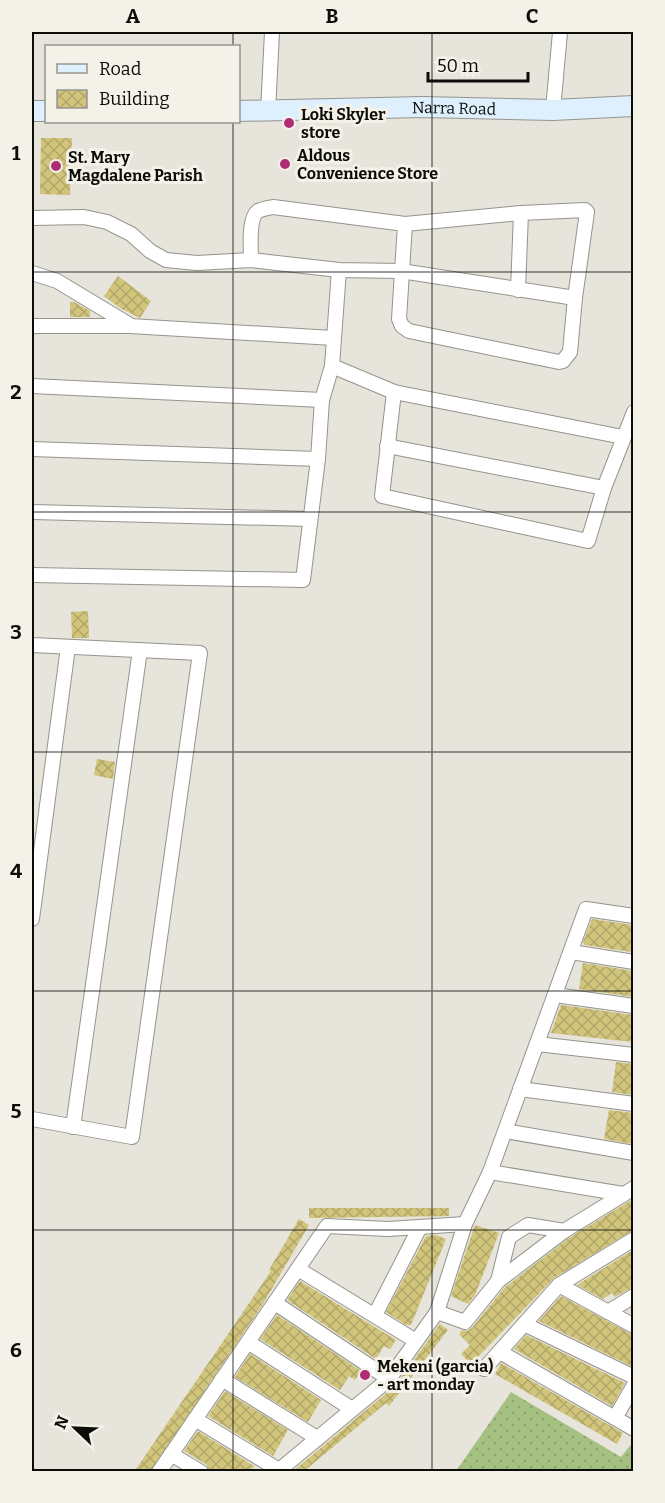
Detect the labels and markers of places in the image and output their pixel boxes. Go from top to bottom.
place label: Loki Skyler store [301,105,386,142]
marker: Loki Skyler store [282,116,296,130]
place label: Aldous Convenience Store [297,146,438,183]
place label: St. Mary Magdalene Parish [68,148,203,185]
marker: Aldous Convenience Store [278,157,292,171]
marker: St. Mary Magdalene Parish [49,159,63,173]
place label: Mekeni (garcia) - art monday [377,1357,493,1394]
marker: Mekeni (garcia) - art monday [358,1368,372,1382]

